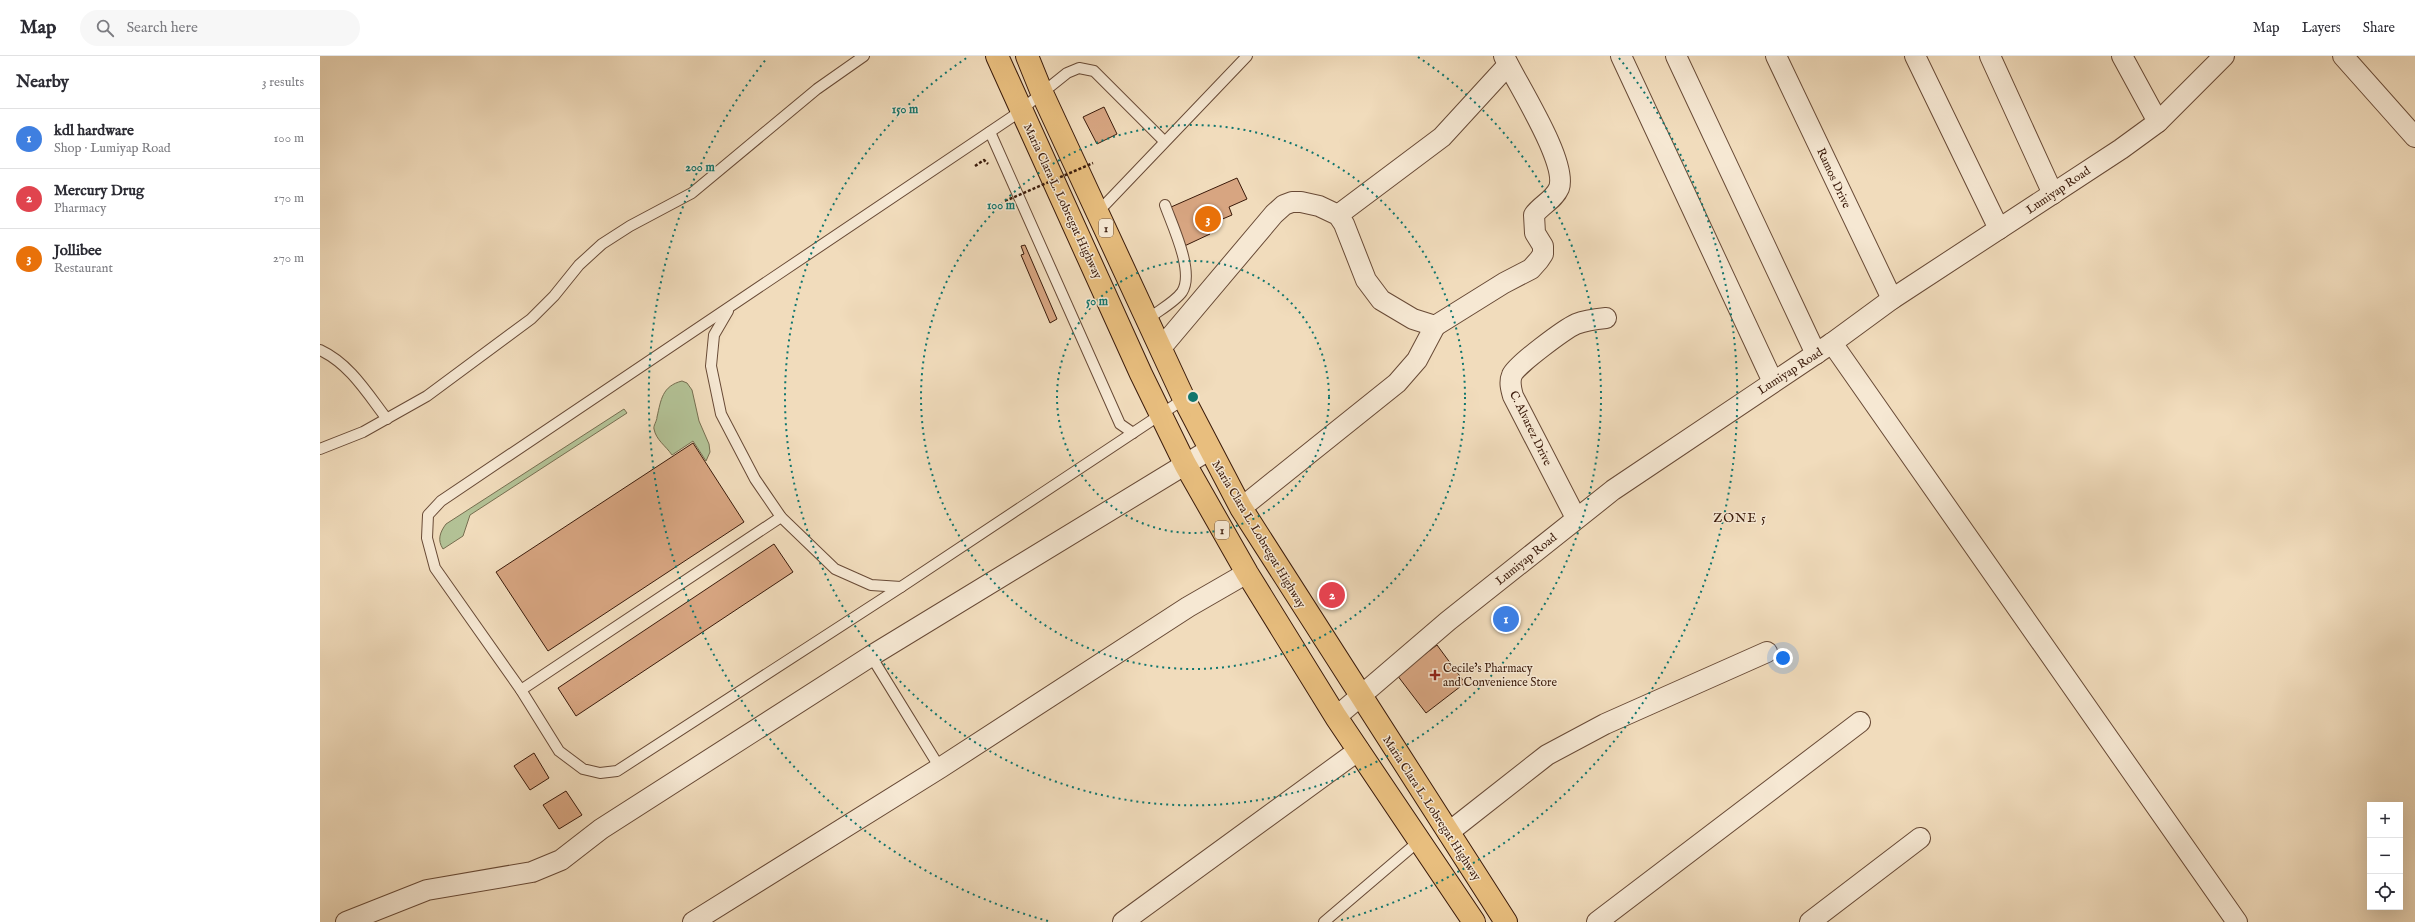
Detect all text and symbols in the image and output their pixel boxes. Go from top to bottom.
search box [80,10,360,46]
text: Map [20,16,56,40]
icon: search [94,17,116,39]
text: Search here [126,18,198,37]
text: Map [2253,19,2280,37]
text: Layers [2302,19,2341,37]
text: Share [2363,19,2395,37]
text: Nearby [16,72,69,93]
text: 3 results [262,74,304,91]
text: 150 m [892,102,919,117]
text: kdl hardware [54,121,134,140]
street label: Maria Clara L. Lobregat Highway [1020,121,1105,281]
text: 1 [27,130,31,147]
text: 100 m [274,130,304,147]
text: Shop · Lumiyap Road [54,140,171,157]
street label: Ramos Drive [1813,146,1854,211]
text: 200 m [685,160,715,175]
street label: Lumiyap Road [2023,163,2094,218]
text: Mercury Drug [54,181,144,200]
text: 2 [26,190,32,207]
text: 170 m [274,190,304,207]
text: 100 m [987,198,1016,213]
text: Pharmacy [54,200,106,217]
pin: 3 [1195,204,1221,234]
road number: 1 [1099,219,1113,237]
text: Jollibee [54,241,102,260]
text: 3 [27,250,31,267]
text: 270 m [273,250,304,267]
text: Restaurant [54,260,113,277]
text: 50 m [1086,294,1109,309]
street label: Lumiyap Road [1755,345,1827,399]
street label: C. Alvarez Drive [1506,388,1555,469]
centre of rings [1186,390,1200,404]
street label: Maria Clara L. Lobregat Highway [1208,458,1309,611]
district label: ZONE 5 [1713,510,1767,527]
road number: 1 [1215,521,1229,539]
street label: Lumiyap Road [1493,530,1561,589]
pin: 2 [1319,580,1345,610]
pin: 1 [1493,604,1519,634]
your location [1773,648,1793,668]
place label: Cecile's Pharmacy and Convenience Store [1443,661,1557,690]
marker: Cecile's Pharmacy and Convenience Store [1430,670,1440,680]
street label: Maria Clara L. Lobregat Highway [1379,733,1484,884]
map controls [2367,802,2403,910]
button: + [2367,802,2403,838]
button: − [2367,838,2403,874]
button: locate [2367,874,2403,910]

